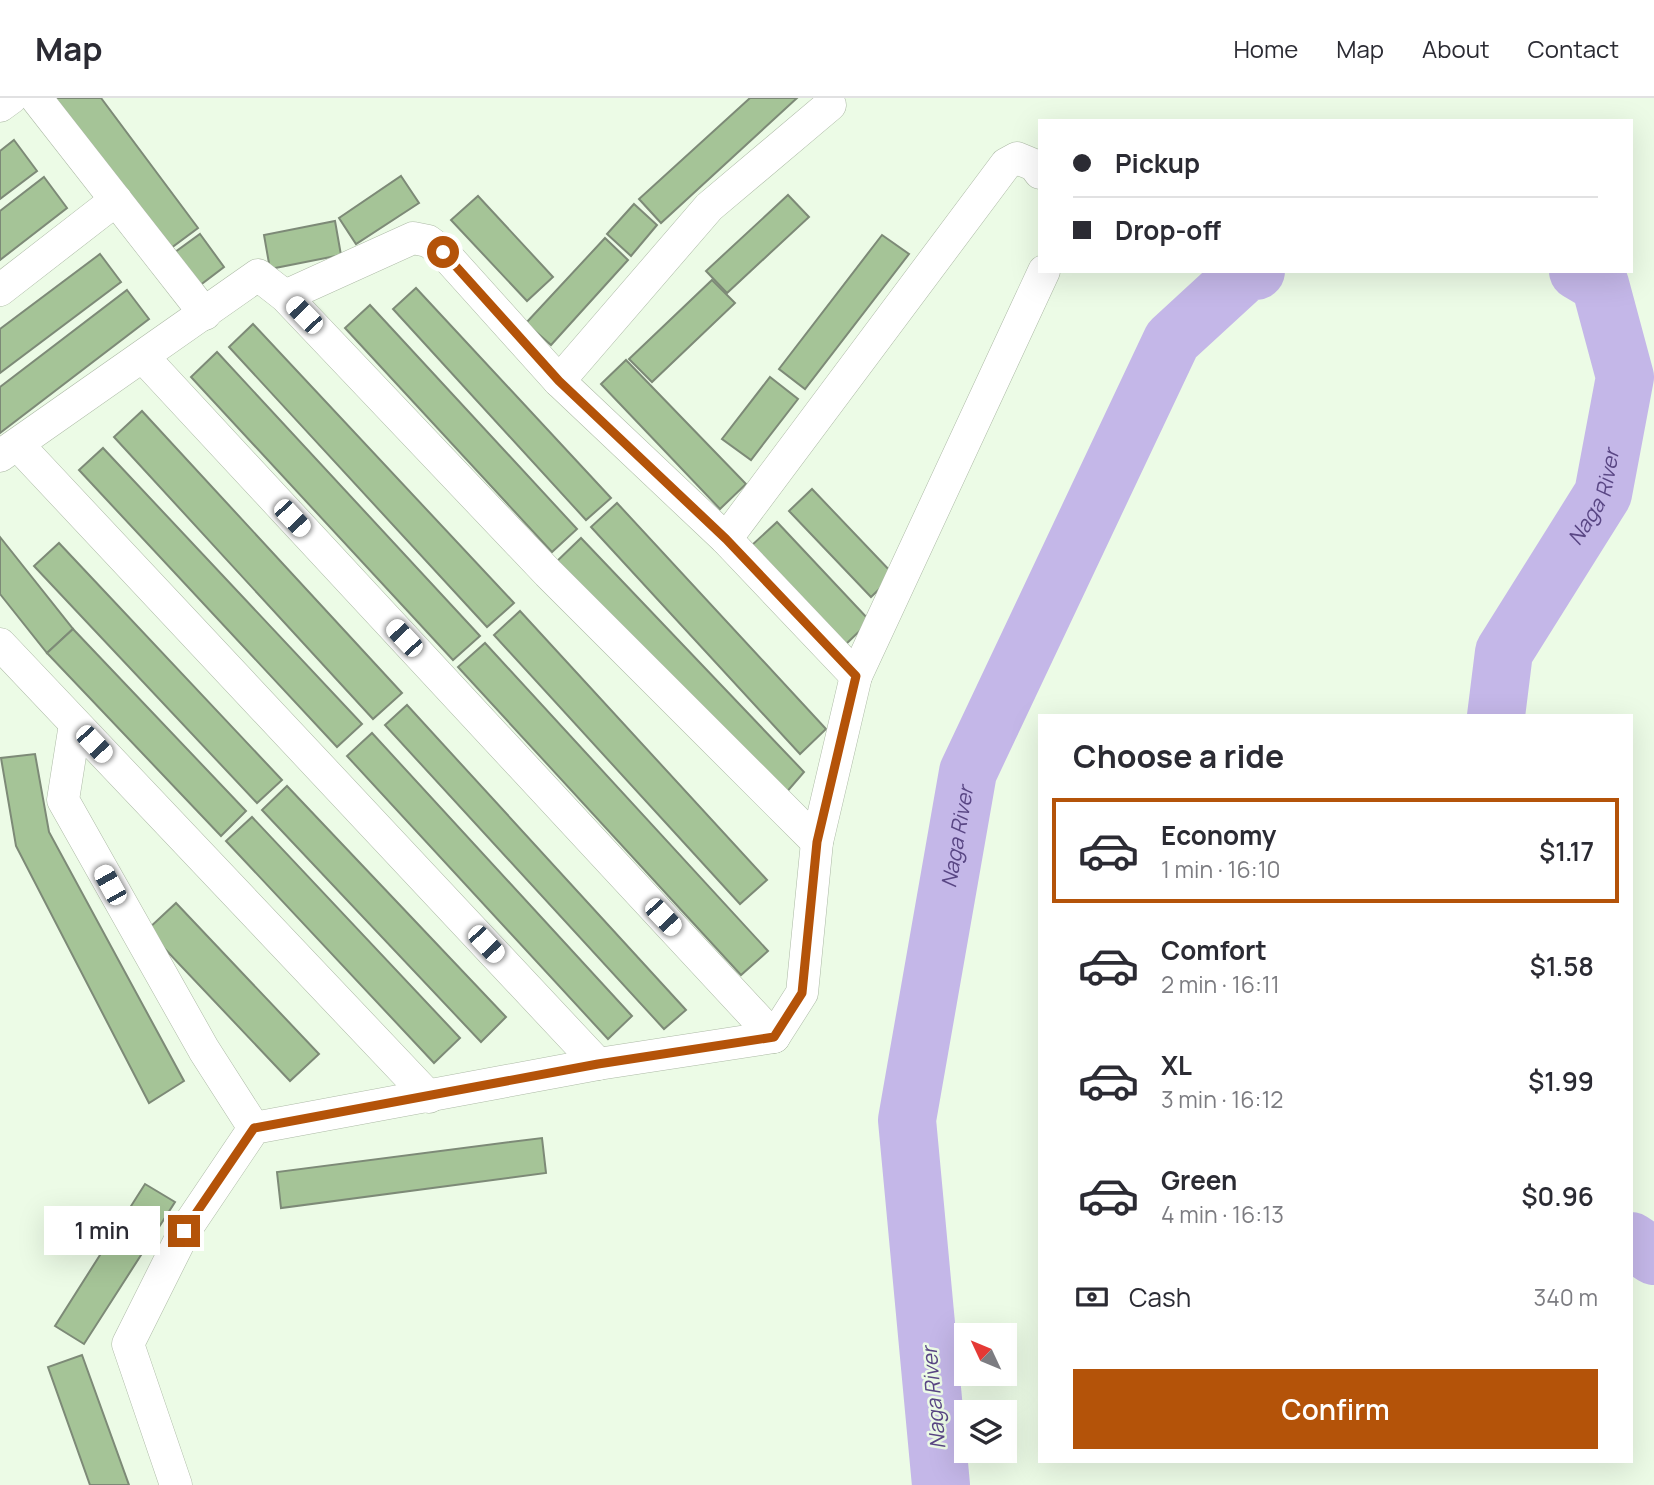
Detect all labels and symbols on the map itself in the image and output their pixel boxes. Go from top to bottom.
route start [427,236,459,268]
car [282,293,327,337]
water label: Naga River [1561,444,1626,550]
car [270,495,315,541]
car [382,615,427,661]
car [72,721,117,767]
water label: Naga River [934,782,980,890]
car [91,862,130,908]
car [641,894,686,940]
car [464,921,509,967]
callout: 1 min [44,1206,160,1256]
route end [168,1215,200,1247]
north arrow [954,1323,1017,1386]
water label: Naga River [914,1343,951,1450]

